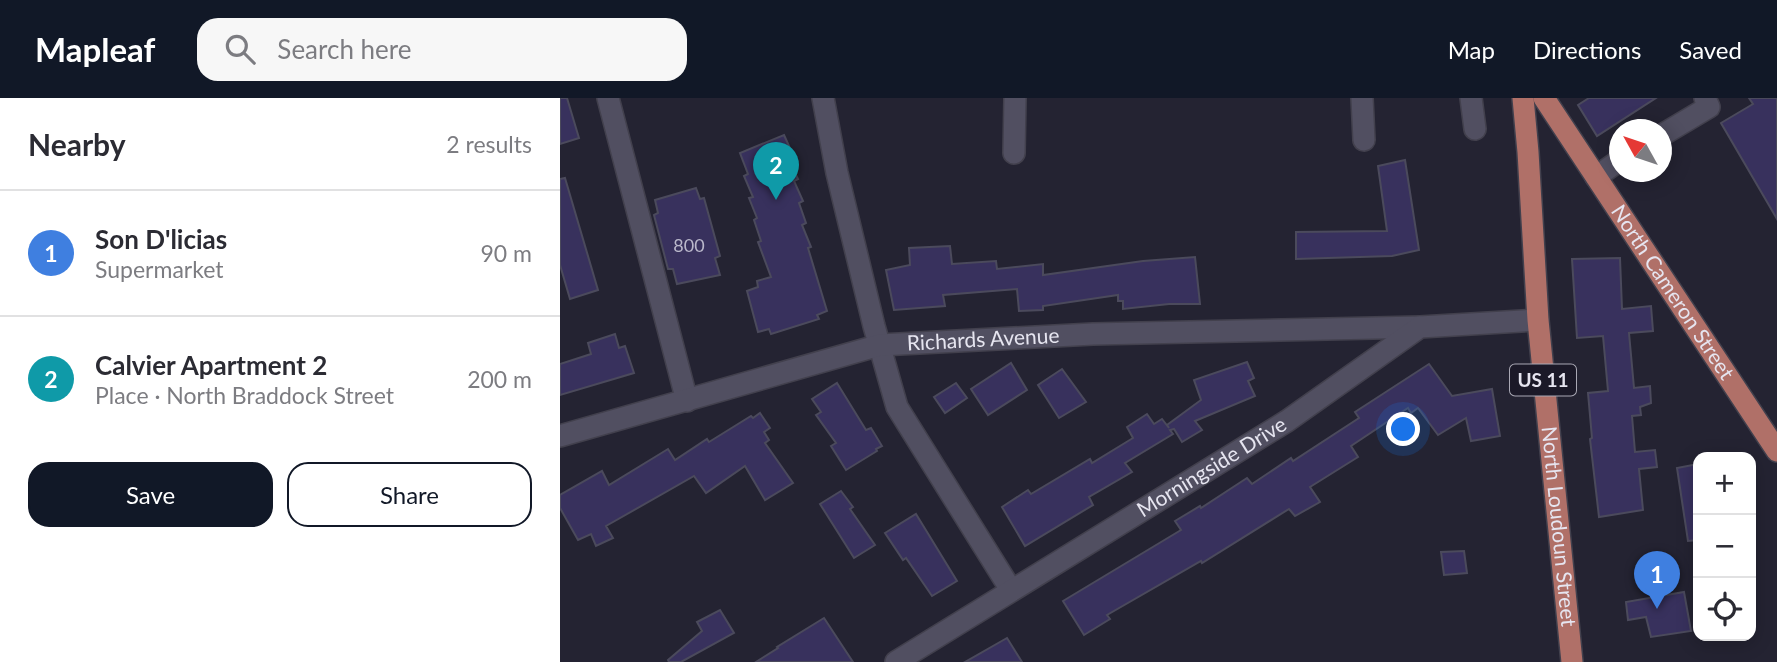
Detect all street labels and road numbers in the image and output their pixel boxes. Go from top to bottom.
street label: North Cameron Street [1607,199,1741,384]
street label: Richards Avenue [906,322,1060,355]
road number: US 11 [1510,364,1576,396]
street label: Morningside Drive [1132,411,1290,521]
street label: North Loudoun Street [1538,425,1582,628]

